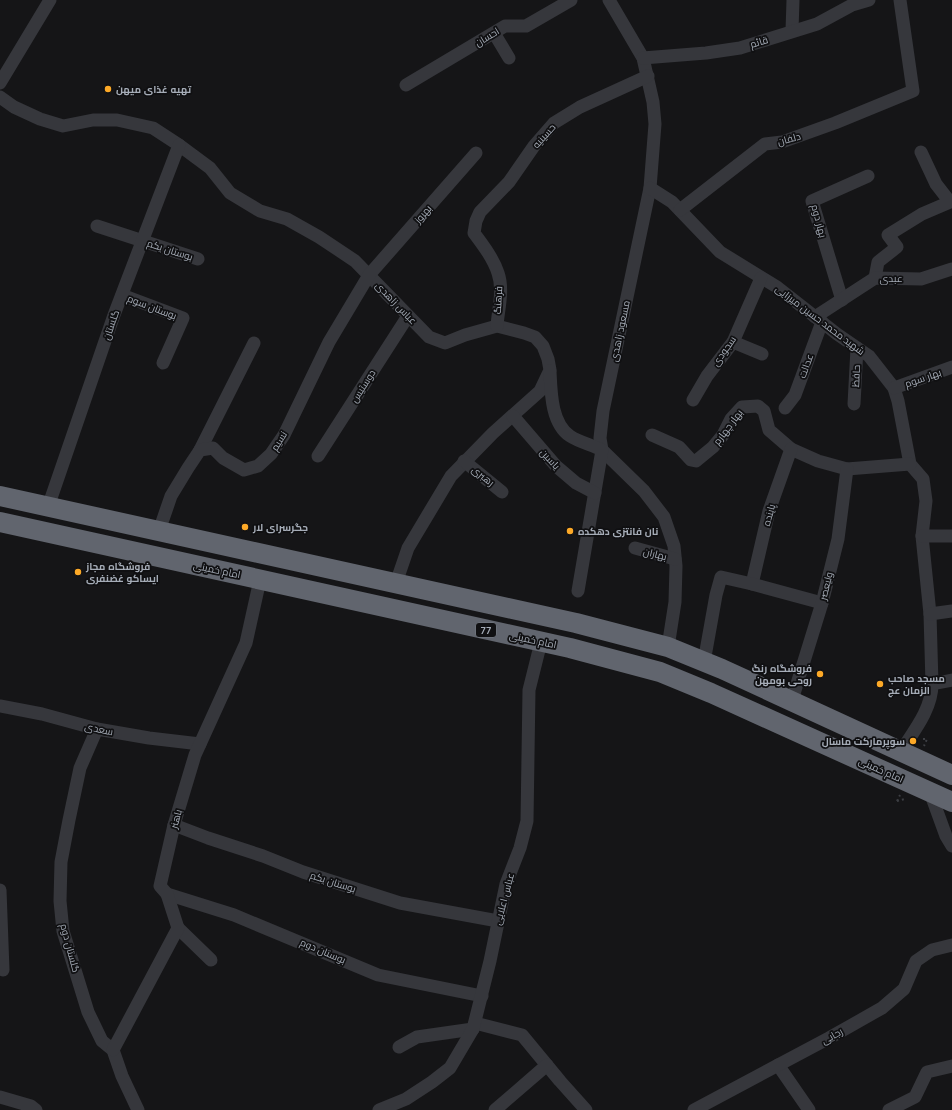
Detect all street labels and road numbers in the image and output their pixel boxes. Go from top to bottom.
street label: احسان [472,25,502,49]
street label: قائم [748,33,770,52]
street label: حسینیه [530,121,558,151]
street label: دلفان [776,129,802,148]
street label: بهروز [411,202,435,227]
street label: بهار دوم [807,203,830,239]
street label: بوستان یکم [145,236,195,265]
street label: عبدی [879,272,903,285]
street label: عباس زاهدی [373,279,420,327]
street label: شهید محمد حسین میرزایی [773,282,867,358]
street label: فرهنگ [491,286,505,314]
street label: بوستان سوم [125,292,179,323]
street label: مسعود زاهدی [607,299,633,363]
street label: گلستان [100,308,122,342]
street label: سجودی [709,333,739,369]
street label: عدالت [796,352,816,380]
street label: حافظ [849,364,863,388]
street label: بهار سوم [903,366,943,391]
street label: دوستیس [347,367,379,405]
street label: بهار چهارم [710,407,746,448]
street label: نسیم [268,429,291,454]
street label: یاسین [537,446,563,472]
street label: رهبری [469,463,497,489]
street label: پاینده [760,502,778,528]
street label: بهاران [642,545,668,563]
street label: امام خمینی [192,559,242,582]
street label: ولیعصر [816,571,836,602]
road number: 77 [476,623,496,637]
street label: امام خمینی [508,629,558,652]
street label: سعدی [83,720,115,738]
street label: امام خمینی [856,754,906,787]
street label: باهنر [167,808,185,831]
street label: بوستان یکم [308,868,358,897]
street label: عباس اعلایی [491,871,517,926]
street label: گلستان دوم [56,922,83,974]
street label: بوستان دوم [298,936,348,967]
street label: رجایی [819,1025,845,1047]

